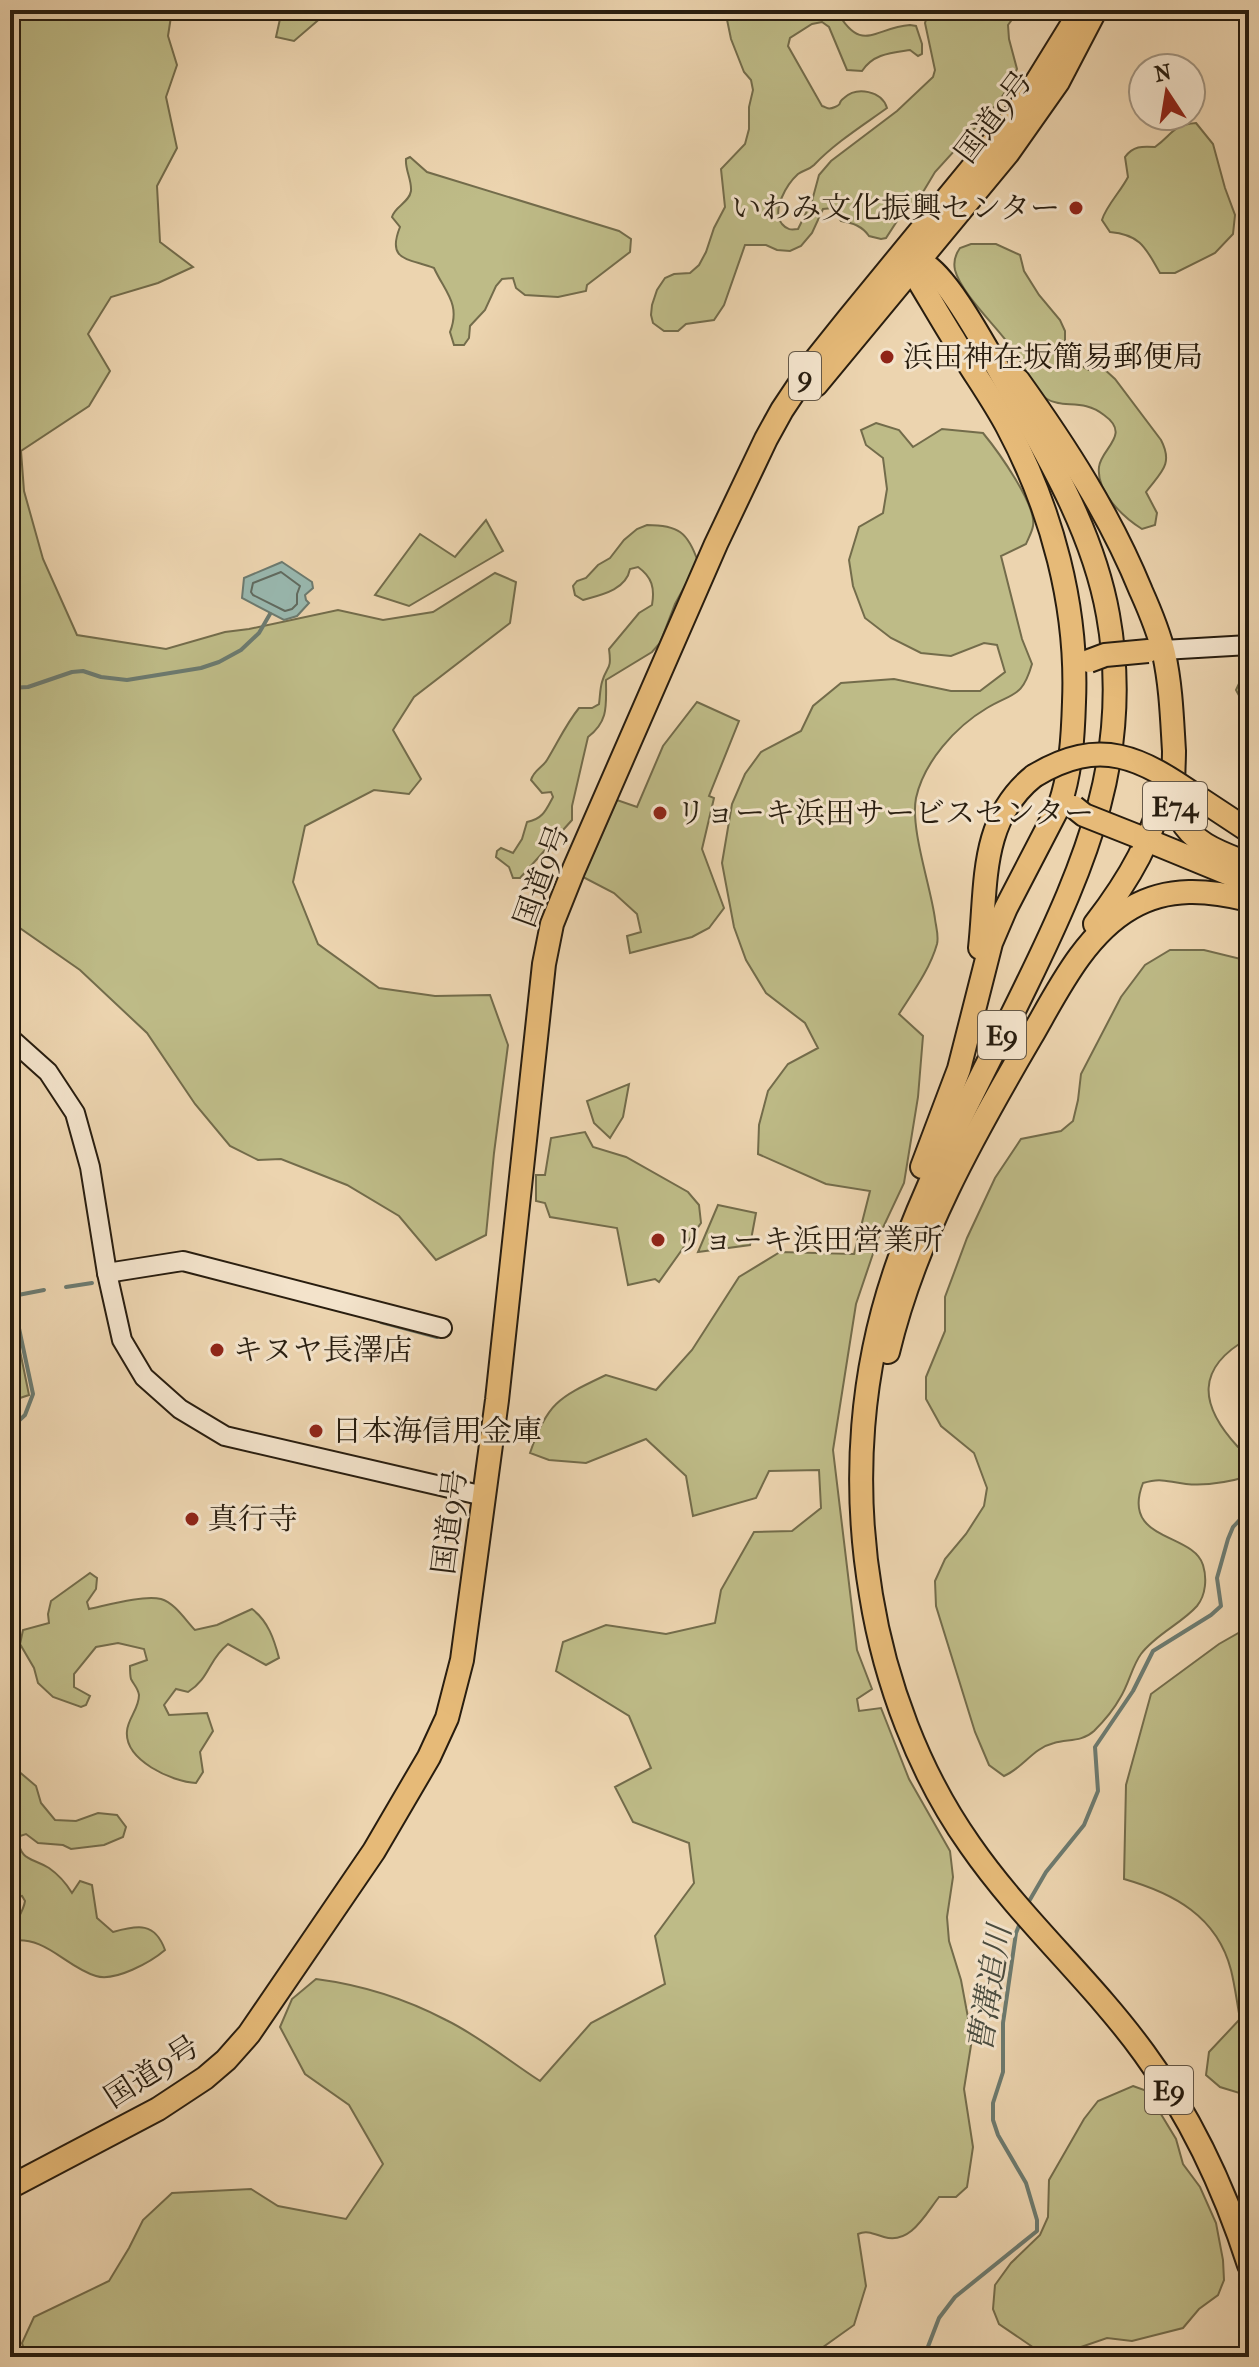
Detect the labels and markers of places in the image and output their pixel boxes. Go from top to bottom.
place label: いわみ文化振興センター [731,191,1060,226]
marker: いわみ文化振興センター [1067,199,1085,217]
place label: 浜田神在坂簡易郵便局 [903,340,1203,375]
marker: 浜田神在坂簡易郵便局 [878,348,896,366]
place label: リョーキ浜田サービスセンター [676,796,1094,831]
marker: リョーキ浜田サービスセンター [651,804,669,822]
place label: リョーキ浜田営業所 [674,1223,943,1258]
marker: リョーキ浜田営業所 [649,1231,667,1249]
place label: キヌヤ長澤店 [233,1333,413,1368]
marker: キヌヤ長澤店 [208,1341,226,1359]
place label: 日本海信用金庫 [332,1414,542,1449]
marker: 日本海信用金庫 [307,1422,325,1440]
place label: 真行寺 [208,1502,298,1537]
marker: 真行寺 [183,1510,201,1528]

